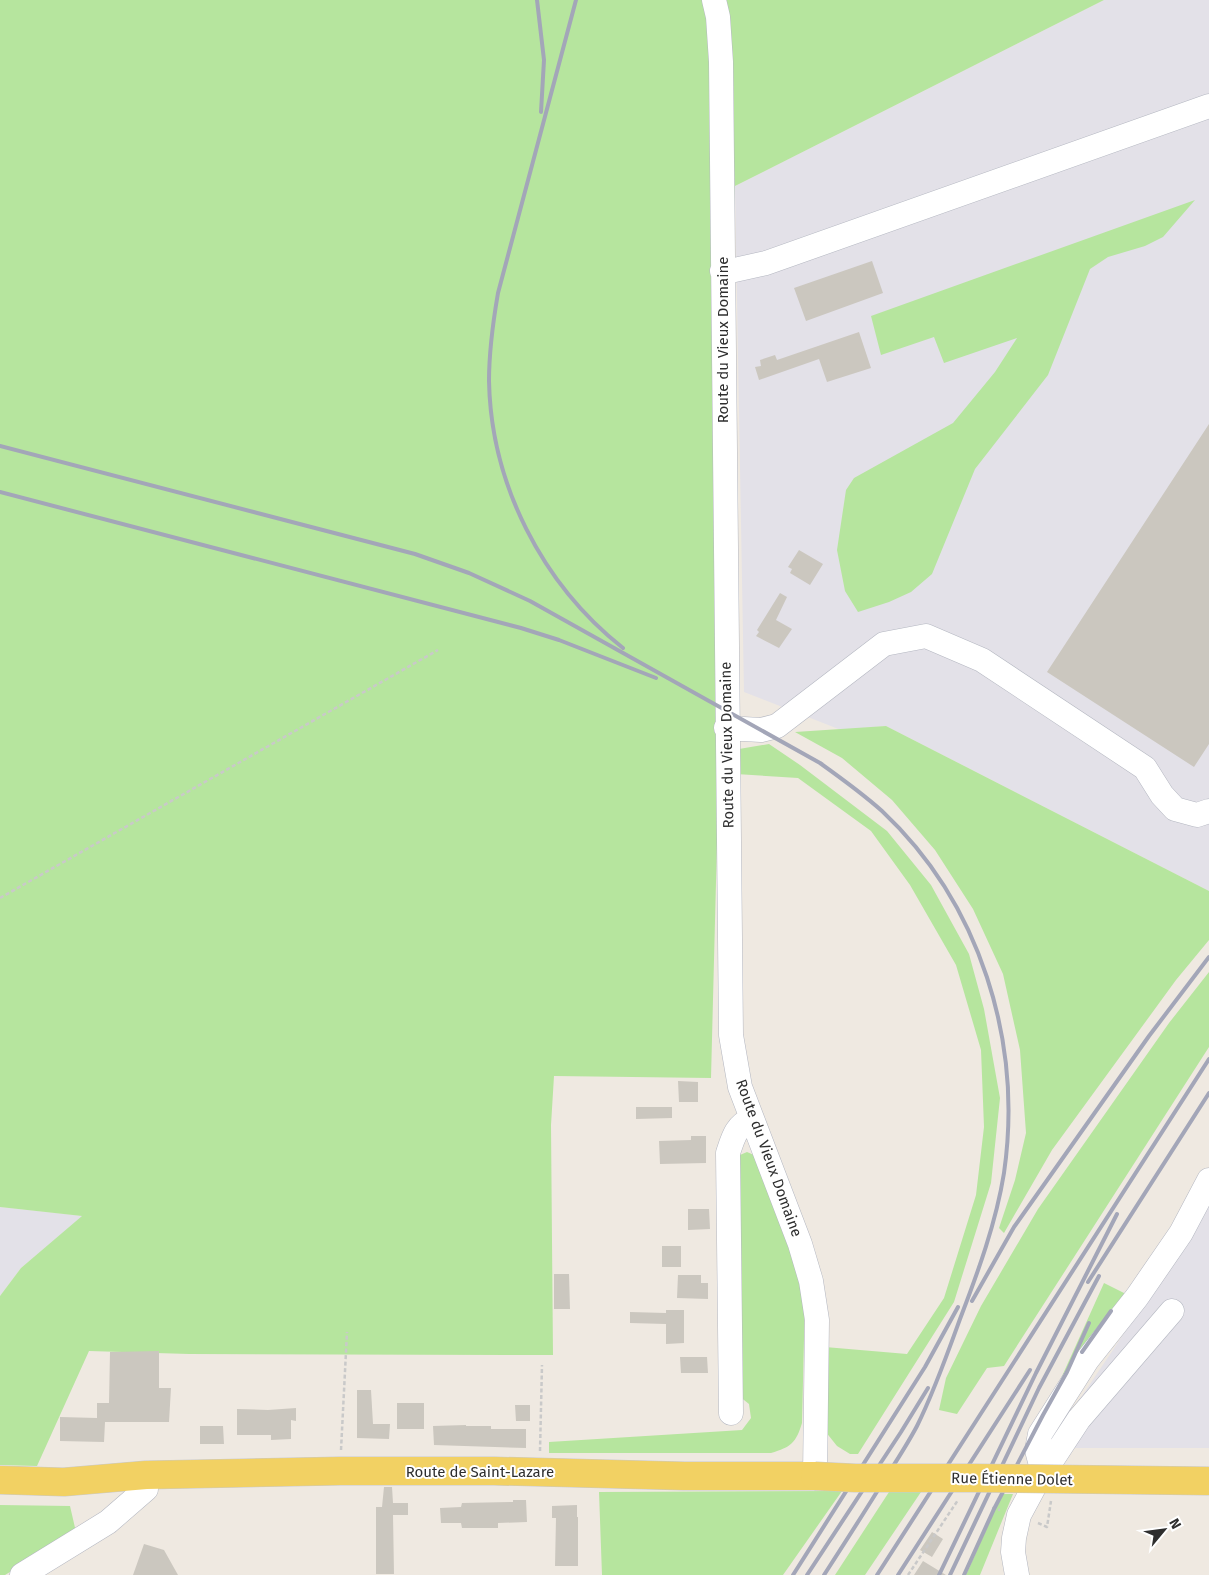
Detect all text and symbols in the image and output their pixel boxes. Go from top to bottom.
street label: Route du Vieux Domaine [714,257,732,423]
street label: Route du Vieux Domaine [717,661,737,829]
street label: Route du Vieux Domaine [732,1077,806,1239]
street label: Route de Saint-Lazare [406,1463,554,1481]
street label: Rue Étienne Dolet [951,1469,1074,1489]
north arrow [1139,1505,1189,1555]
text: N [1165,1516,1185,1532]

